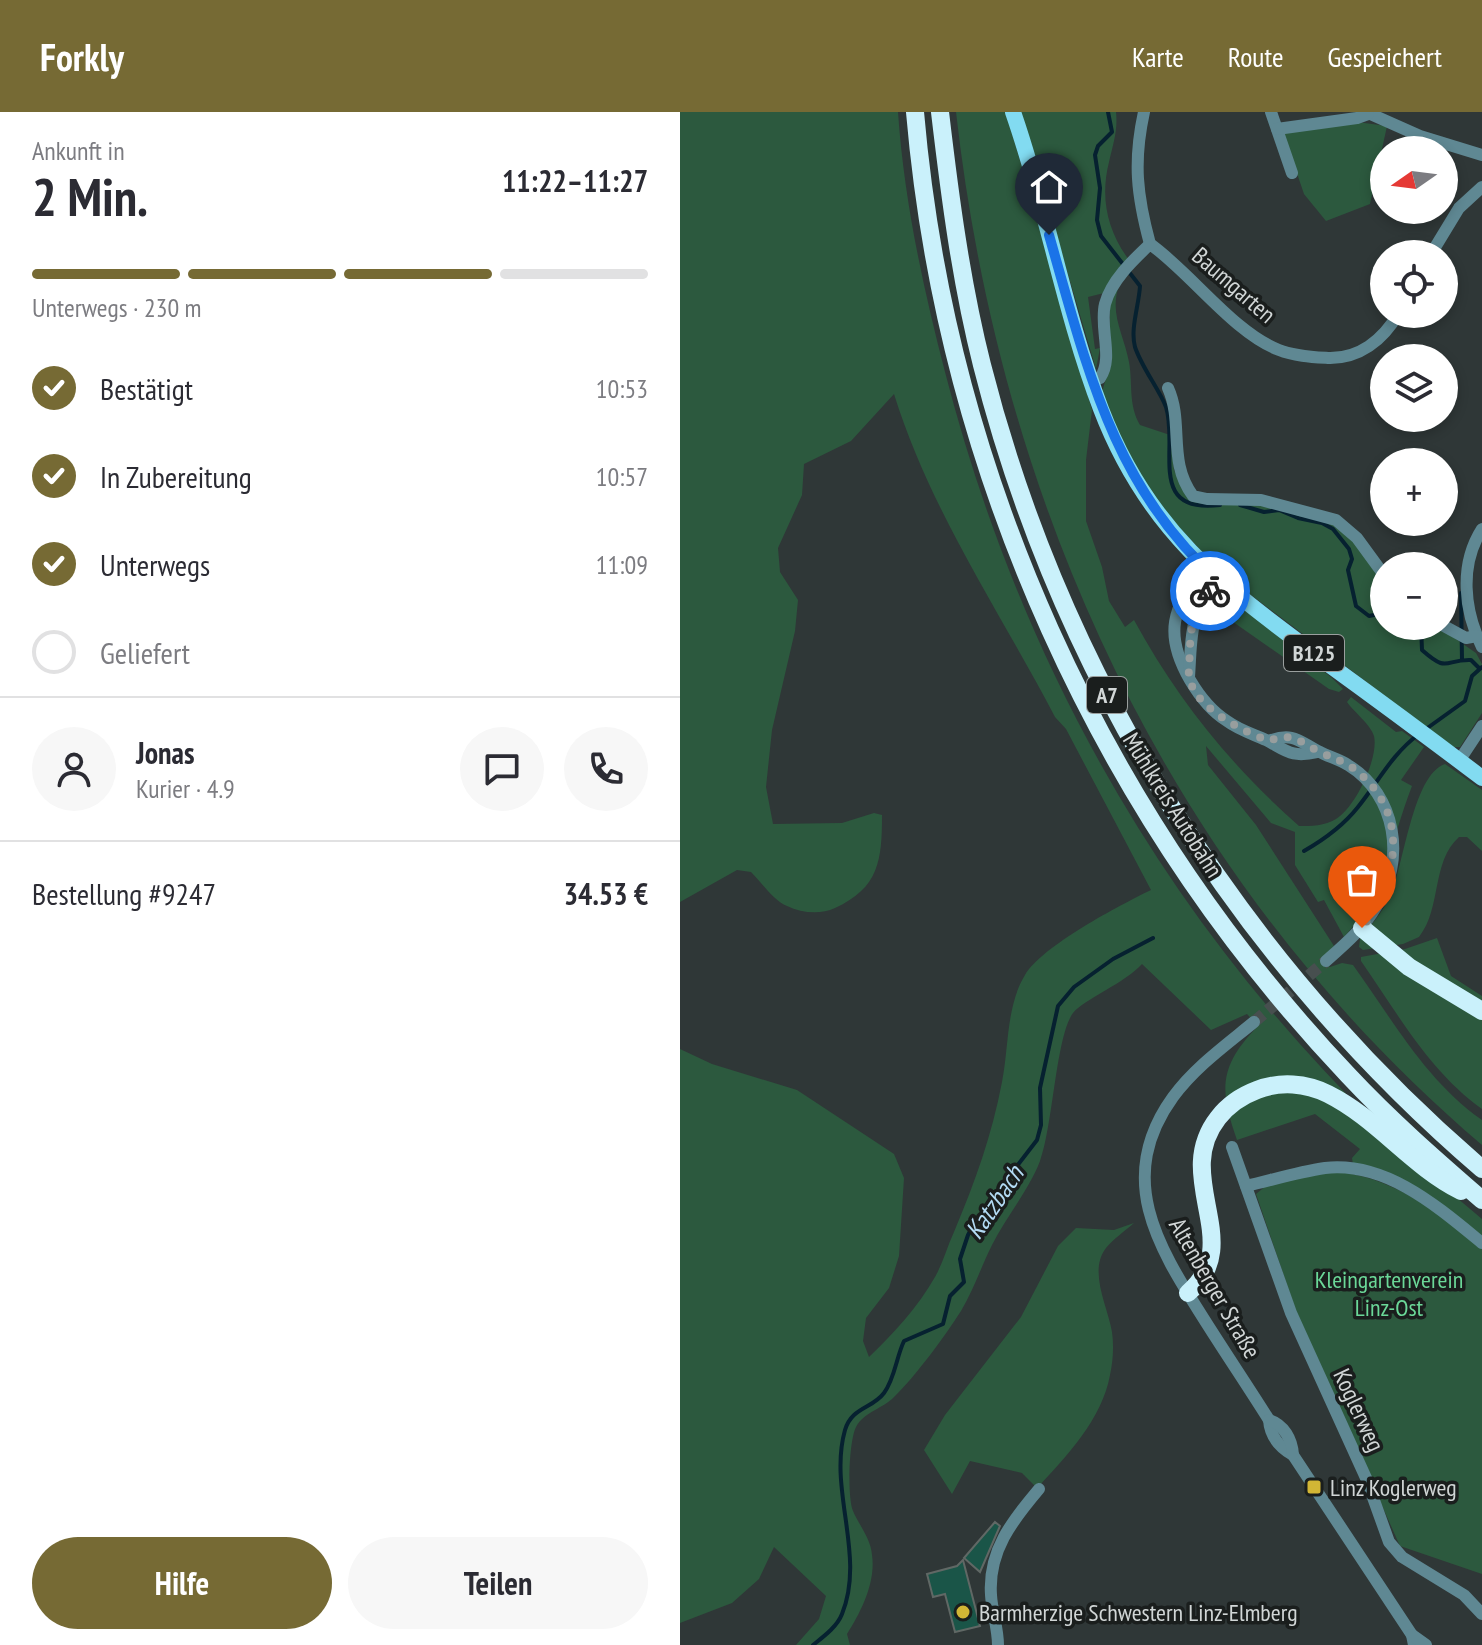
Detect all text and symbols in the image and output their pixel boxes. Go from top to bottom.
text: Forkly [40,32,124,81]
text: Karte [1132,38,1184,75]
text: Route [1228,38,1283,75]
text: Gespeichert [1327,38,1442,75]
text: Ankunft in [32,134,125,167]
north arrow [1370,136,1458,224]
map controls [1370,136,1458,640]
pin [1015,153,1083,235]
text: 11:22–11:27 [502,161,648,200]
text: 2 Min. [32,163,148,230]
icon: home [1027,165,1071,209]
street label: Baumgarten [1186,240,1282,330]
button: locate [1370,240,1458,328]
text: Unterwegs · 230 m [32,291,202,324]
button: layers [1370,344,1458,432]
icon: check [32,366,76,410]
text: Bestätigt [100,369,193,408]
text: 10:53 [596,372,648,405]
button: + [1370,448,1458,536]
icon: check [32,454,76,498]
text: In Zubereitung [100,457,252,496]
text: 10:57 [596,460,648,493]
icon: check [32,542,76,586]
text: Unterwegs [100,545,210,584]
text: 11:09 [596,548,648,581]
courier [1170,551,1250,631]
button: − [1370,552,1458,640]
icon: bike [1188,569,1232,613]
text: Geliefert [100,633,190,672]
road number: B125 [1284,635,1344,671]
road number: A7 [1087,677,1127,713]
button: person [32,727,116,811]
button: chat [460,727,544,811]
button: phone [564,727,648,811]
street label: Mühlkreis Autobahn [1116,727,1230,883]
text: Jonas [136,733,194,772]
text: Kurier · 4.9 [136,772,235,805]
pin [1328,846,1396,928]
icon: bag [1340,858,1384,902]
text: Bestellung #9247 [32,874,216,913]
text: 34.53 € [564,874,648,913]
water label: Katzbach [958,1158,1031,1245]
street label: Altenberger Straße [1162,1212,1268,1364]
park label: Kleingartenverein Linz-Ost [1315,1264,1463,1323]
street label: Koglerweg [1326,1364,1392,1456]
place label: Linz Koglerweg [1330,1472,1457,1503]
marker: Linz Koglerweg [1305,1478,1323,1496]
button: Hilfe [32,1537,332,1629]
button: Teilen [348,1537,648,1629]
place label: Barmherzige Schwestern Linz-Elmberg [979,1597,1298,1628]
marker: Barmherzige Schwestern Linz-Elmberg [954,1603,972,1621]

